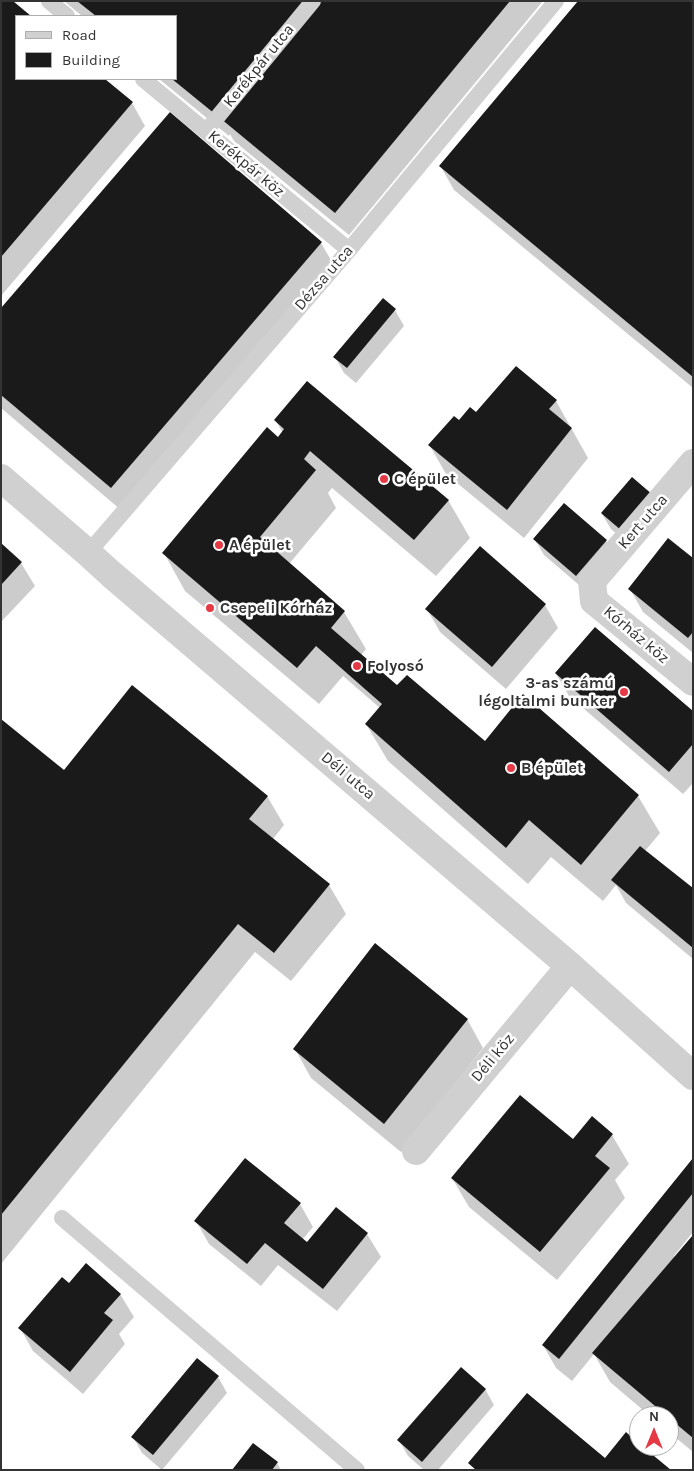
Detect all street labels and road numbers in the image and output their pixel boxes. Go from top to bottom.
street label: Kerékpár utca [220,21,298,111]
street label: Kerékpár köz [204,126,288,202]
street label: Dézsa utca [290,241,358,315]
street label: Kert utca [614,491,672,553]
street label: Kórház köz [599,602,673,668]
street label: Déli utca [317,748,379,804]
street label: Déli köz [467,1030,519,1086]

